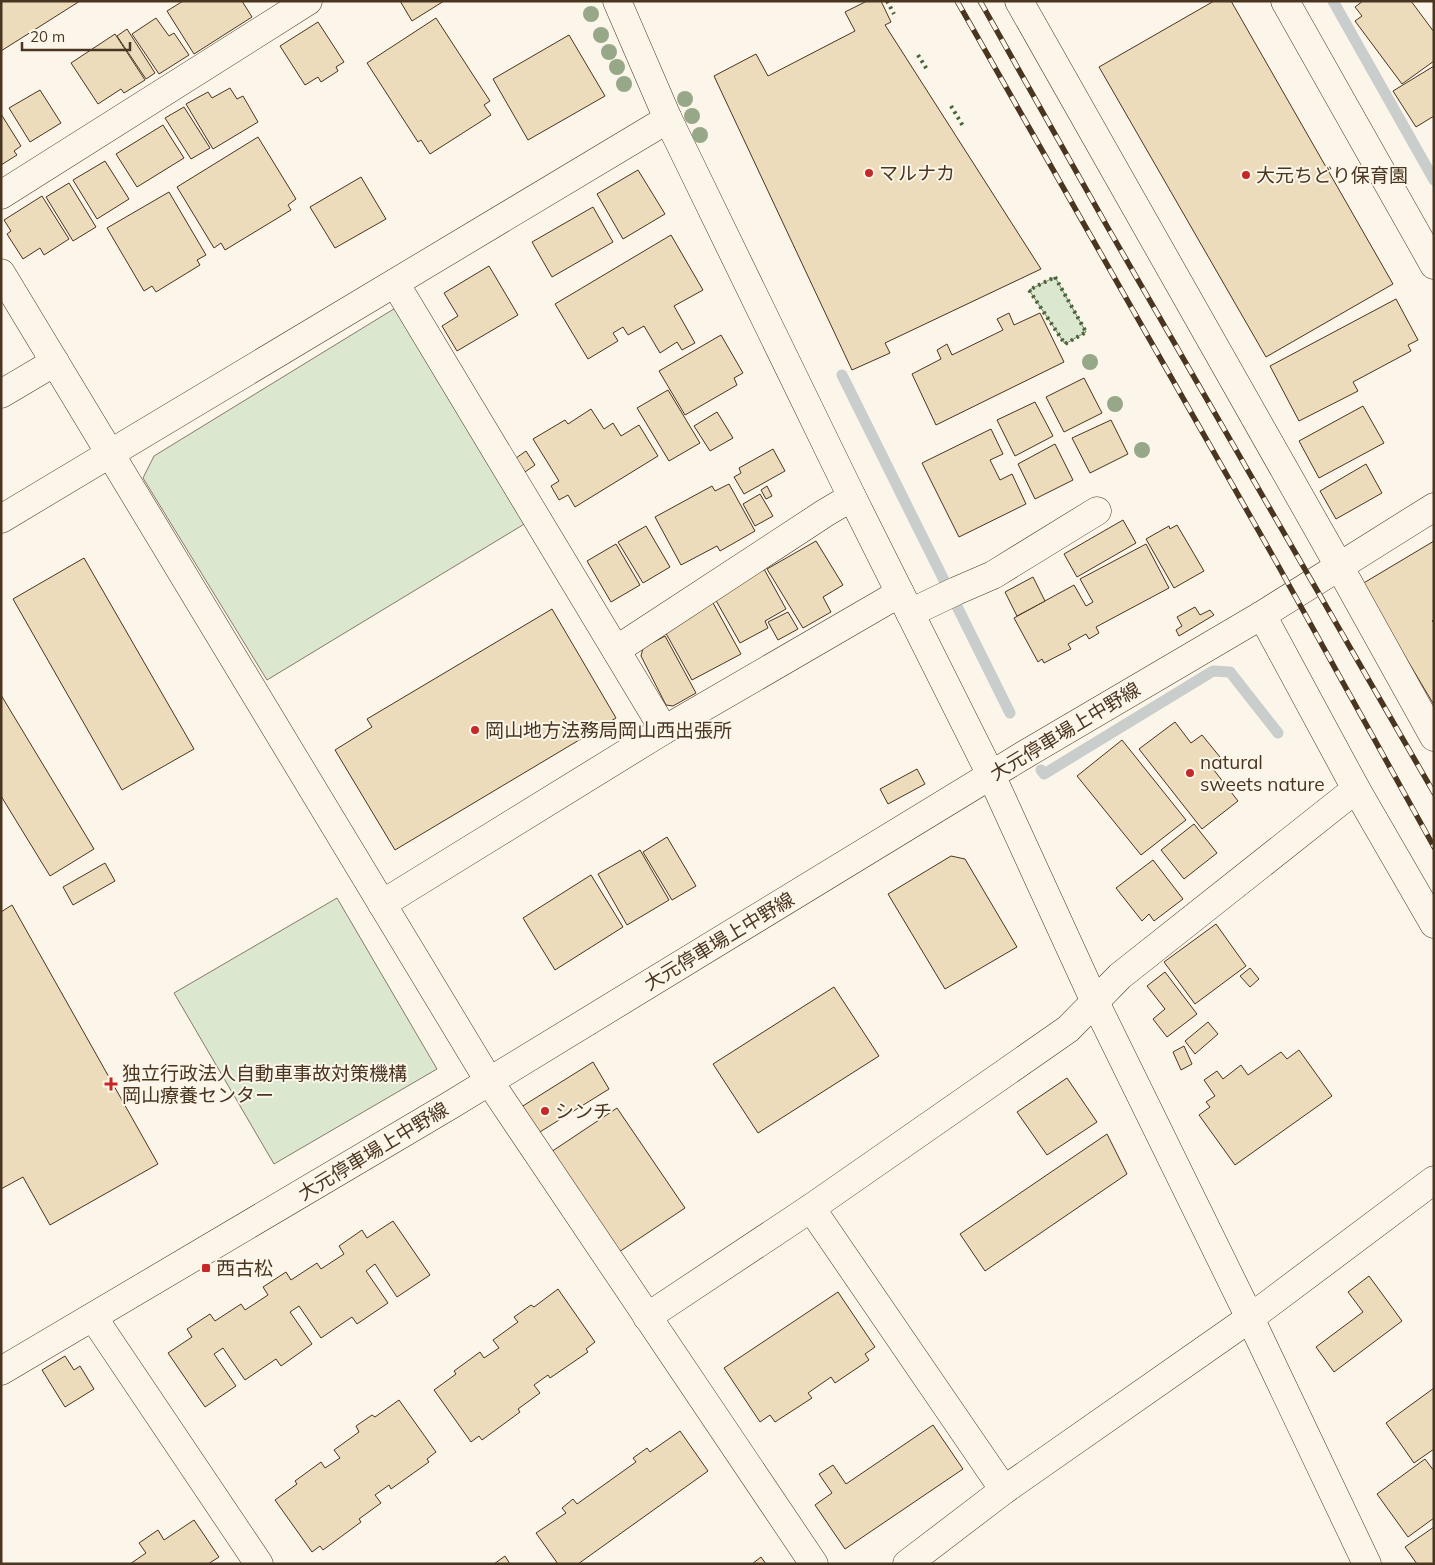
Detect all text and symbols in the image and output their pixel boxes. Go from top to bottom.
scale bar [22,20,130,52]
text: 20 m [30,27,65,46]
place label: マルナカ [879,161,955,185]
place label: 大元ちどり保育園 [1256,163,1408,187]
marker: マルナカ [863,167,875,179]
marker: 大元ちどり保育園 [1240,169,1252,181]
street label: 大元停車場上中野線 [986,677,1144,785]
place label: 岡山地方法務局岡山西出張所 [485,718,732,742]
marker: 岡山地方法務局岡山西出張所 [469,724,481,736]
place label: natural sweets nature [1200,750,1325,796]
marker: natural sweets nature [1184,767,1196,779]
street label: 大元停車場上中野線 [640,887,798,995]
place label: 独立行政法人自動車事故対策機構 岡山療養センター [122,1061,407,1107]
marker: 独立行政法人自動車事故対策機構 岡山療養センター [104,1077,118,1091]
street label: 大元停車場上中野線 [294,1097,452,1205]
place label: シンチ [555,1099,612,1123]
marker: シンチ [539,1105,551,1117]
place label: 西古松 [216,1256,273,1280]
marker: 西古松 [200,1262,212,1274]

